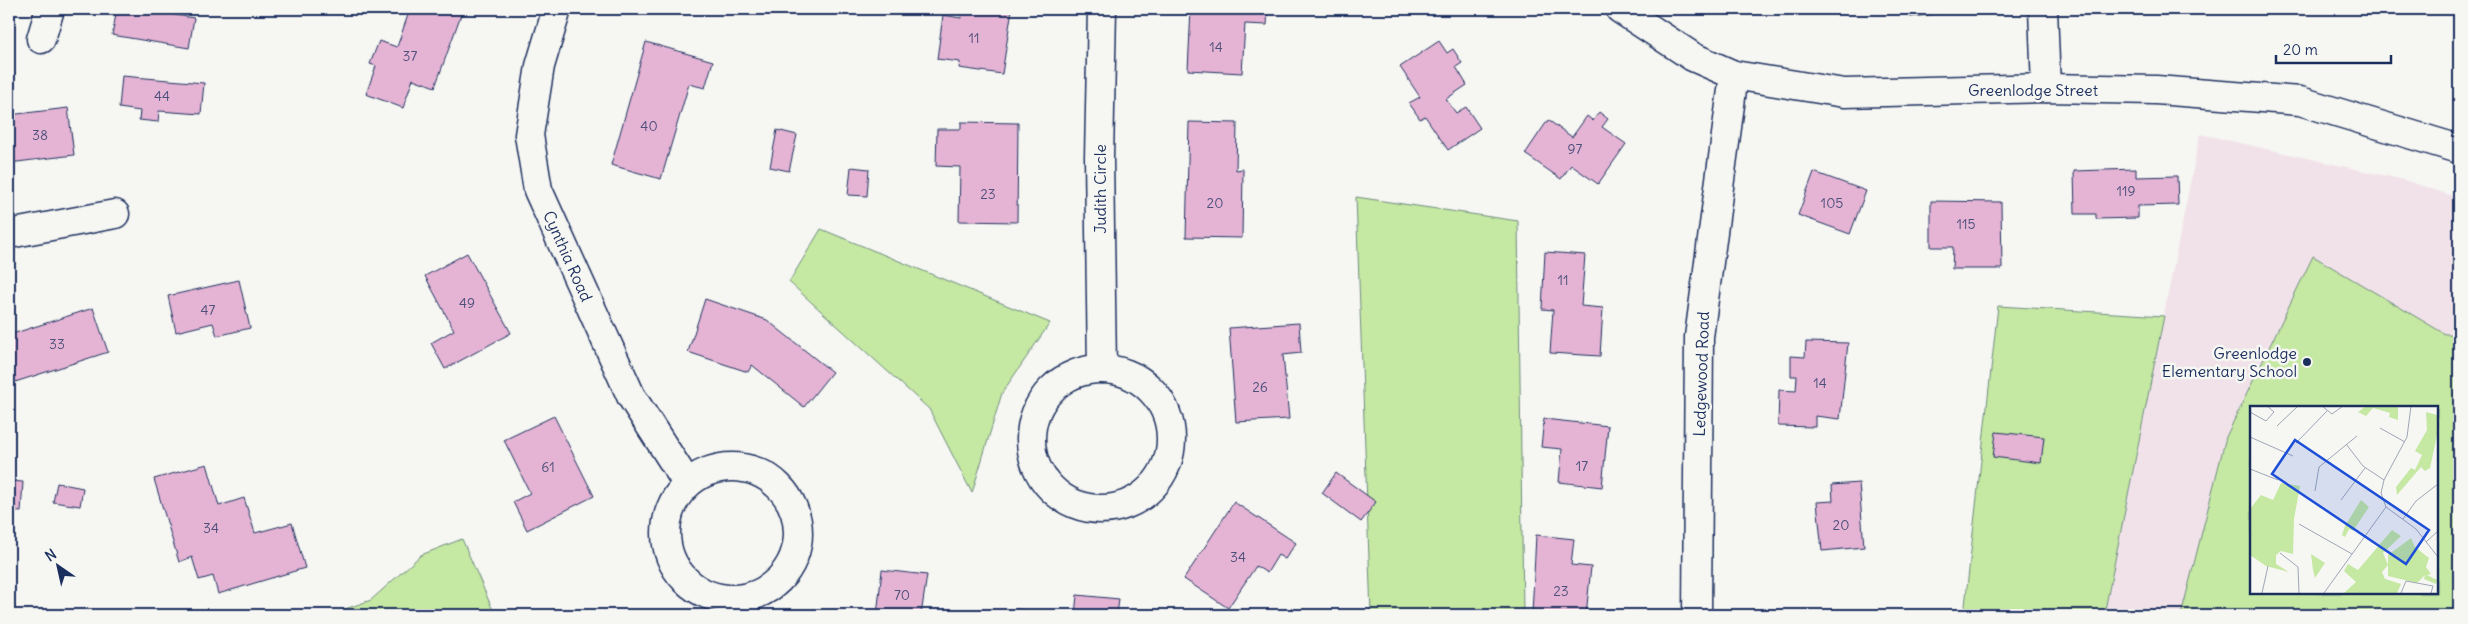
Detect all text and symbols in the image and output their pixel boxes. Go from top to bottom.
house number: 11 [968,29,980,47]
scale bar [2276,32,2390,64]
house number: 14 [1209,38,1223,56]
text: 20 m [2283,40,2318,59]
house number: 37 [403,47,418,65]
street label: Greenlodge Street [1968,80,2099,100]
house number: 44 [154,87,170,105]
house number: 40 [640,117,658,135]
house number: 38 [32,126,48,144]
house number: 97 [1568,140,1583,158]
street label: Judith Circle [1090,144,1110,234]
house number: 119 [2116,182,2136,200]
house number: 23 [980,185,996,203]
house number: 20 [1207,194,1223,212]
house number: 105 [1821,194,1843,212]
street label: Cynthia Road [539,208,597,304]
house number: 115 [1956,215,1976,233]
house number: 11 [1557,271,1569,289]
house number: 49 [459,294,475,312]
house number: 47 [201,301,216,319]
street label: Ledgewood Road [1689,311,1713,437]
house number: 33 [49,335,65,353]
place label: Greenlodge Elementary School [2162,343,2297,381]
marker: Greenlodge Elementary School [2301,356,2313,368]
house number: 14 [1813,374,1827,392]
house number: 26 [1252,378,1268,396]
inset map [2250,406,2438,594]
house number: 17 [1576,457,1588,475]
house number: 61 [541,458,555,476]
house number: 20 [1833,516,1849,534]
house number: 34 [203,519,219,537]
north arrow [32,542,82,592]
text: N [42,545,60,565]
house number: 34 [1230,548,1246,566]
house number: 23 [1553,582,1569,600]
house number: 70 [894,586,910,604]

